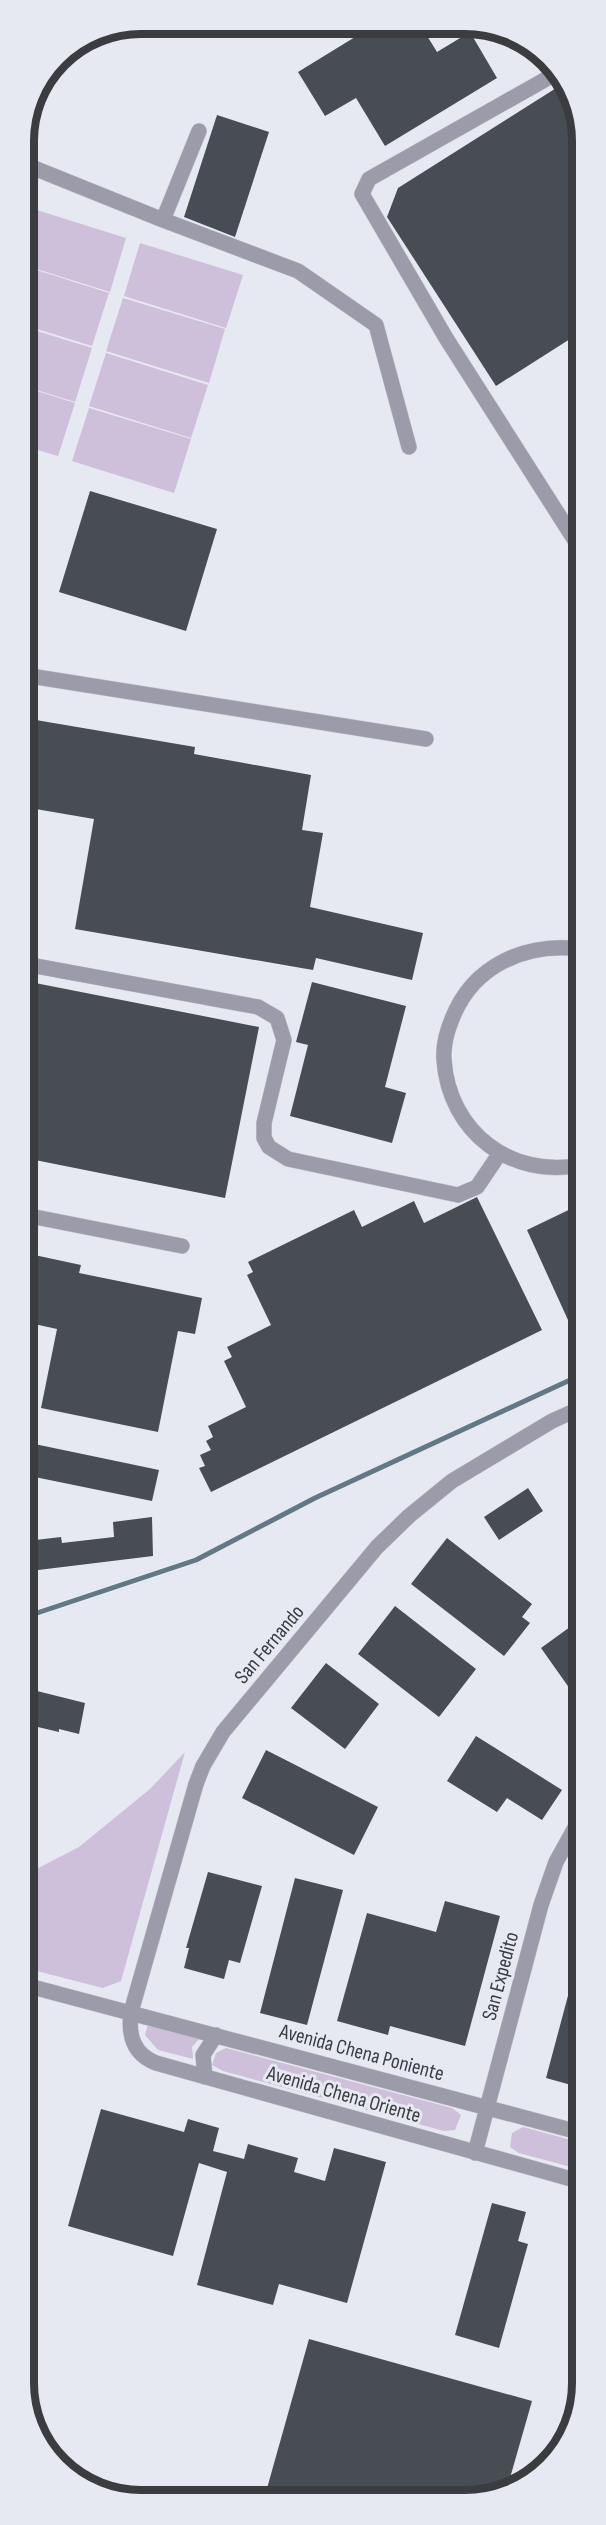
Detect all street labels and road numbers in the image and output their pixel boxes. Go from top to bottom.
street label: San Fernando [229,1600,310,1689]
street label: San Expedito [477,1929,524,2023]
street label: Avenida Chena Poniente [276,2018,447,2086]
street label: Avenida Chena Oriente [263,2060,424,2128]

